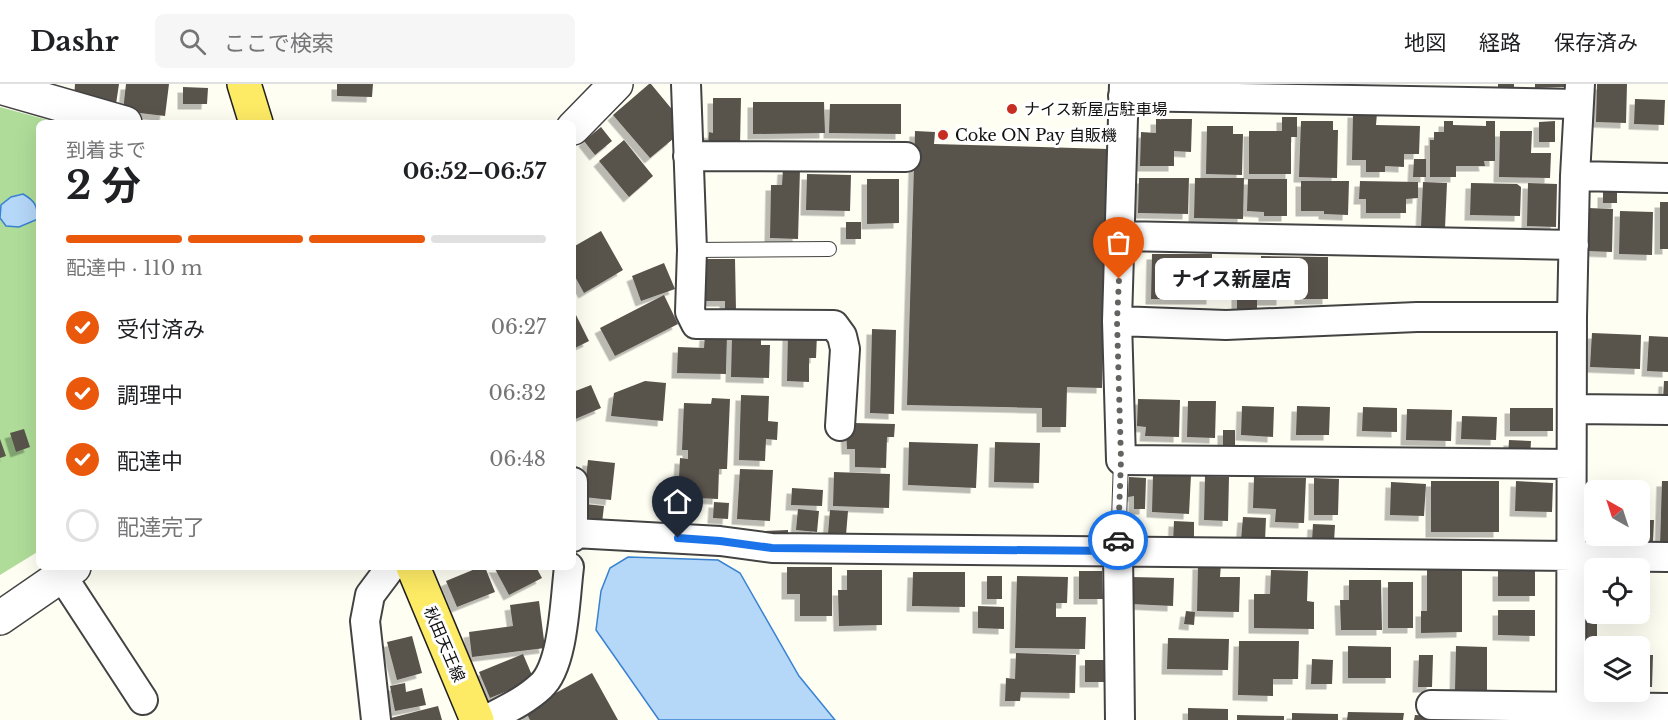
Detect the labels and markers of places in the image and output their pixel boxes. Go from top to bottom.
place label: ナイス新屋店駐車場 [1024,99,1168,119]
marker: ナイス新屋店駐車場 [1005,102,1019,116]
place label: Coke ON Pay 自販機 [955,125,1117,145]
marker: Coke ON Pay 自販機 [936,128,950,142]
pin [1093,217,1144,279]
callout: ナイス新屋店 [1155,258,1308,300]
pin [652,476,703,538]

